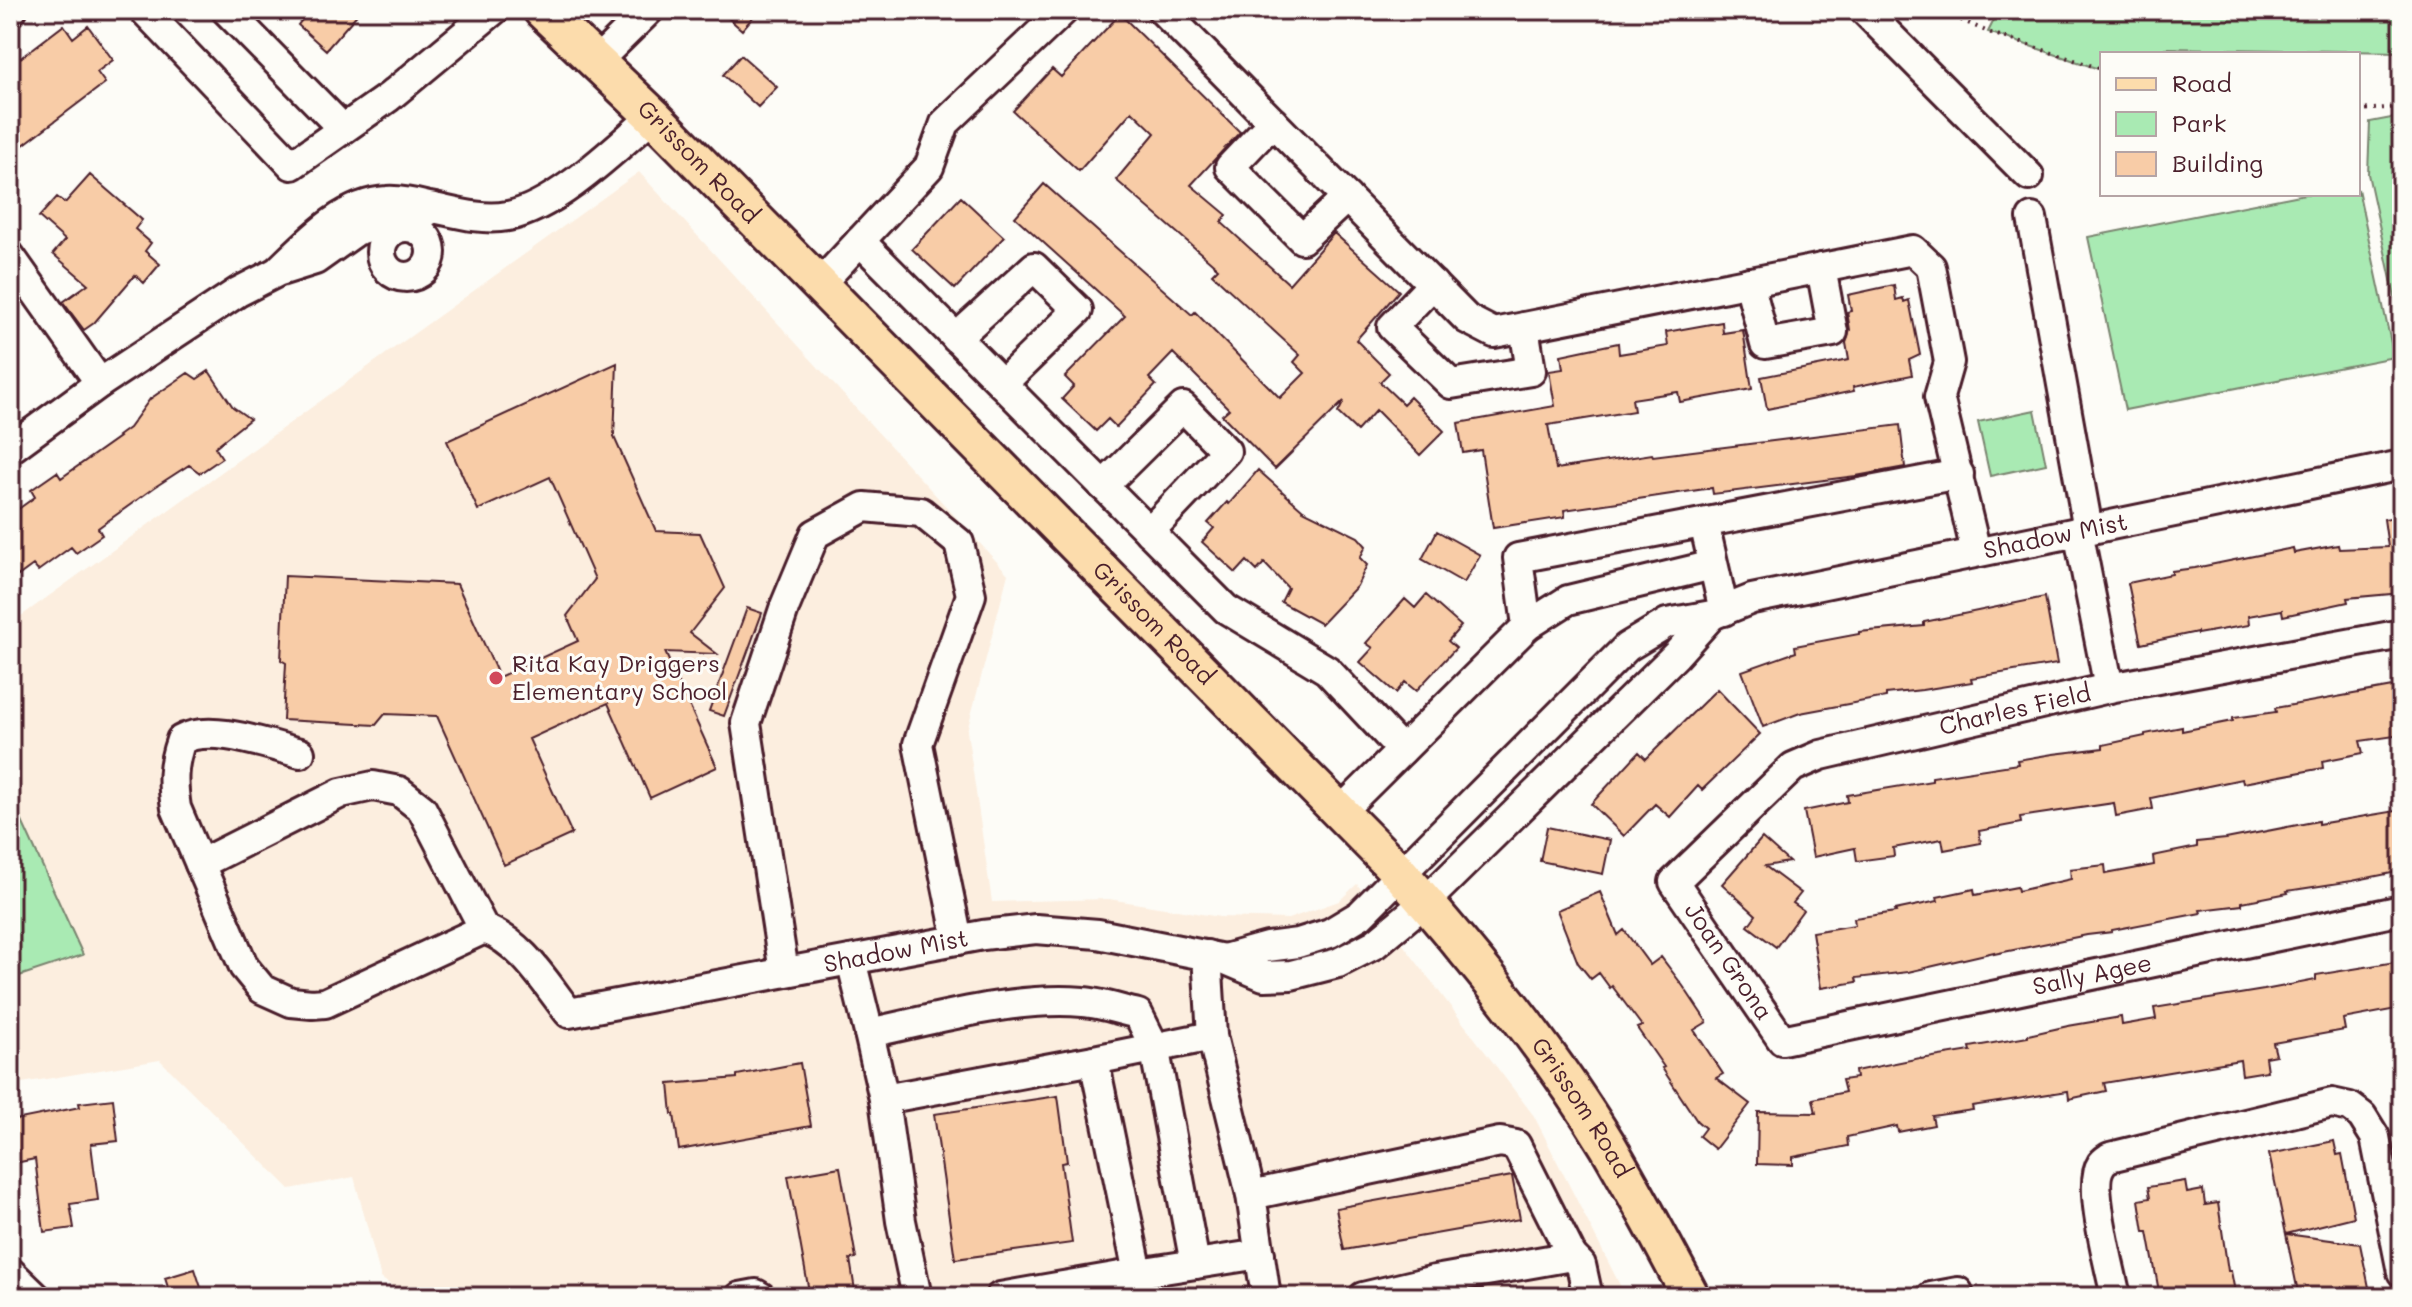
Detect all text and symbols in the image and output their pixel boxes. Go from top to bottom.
legend [2100,52,2360,196]
text: Road [2172,67,2232,98]
street label: Grissom Road [632,93,767,229]
text: Park [2172,107,2226,138]
text: Building [2172,147,2263,178]
street label: Shadow Mist [1980,505,2130,565]
street label: Grissom Road [1087,554,1222,690]
place label: Rita Kay Driggers Elementary School [512,647,727,706]
marker: Rita Kay Driggers Elementary School [487,669,505,687]
street label: Charles Field [1936,676,2094,741]
street label: Joan Grona [1679,896,1781,1026]
street label: Shadow Mist [821,921,971,979]
street label: Sally Agee [2030,946,2154,1001]
street label: Grissom Road [1525,1031,1640,1183]

